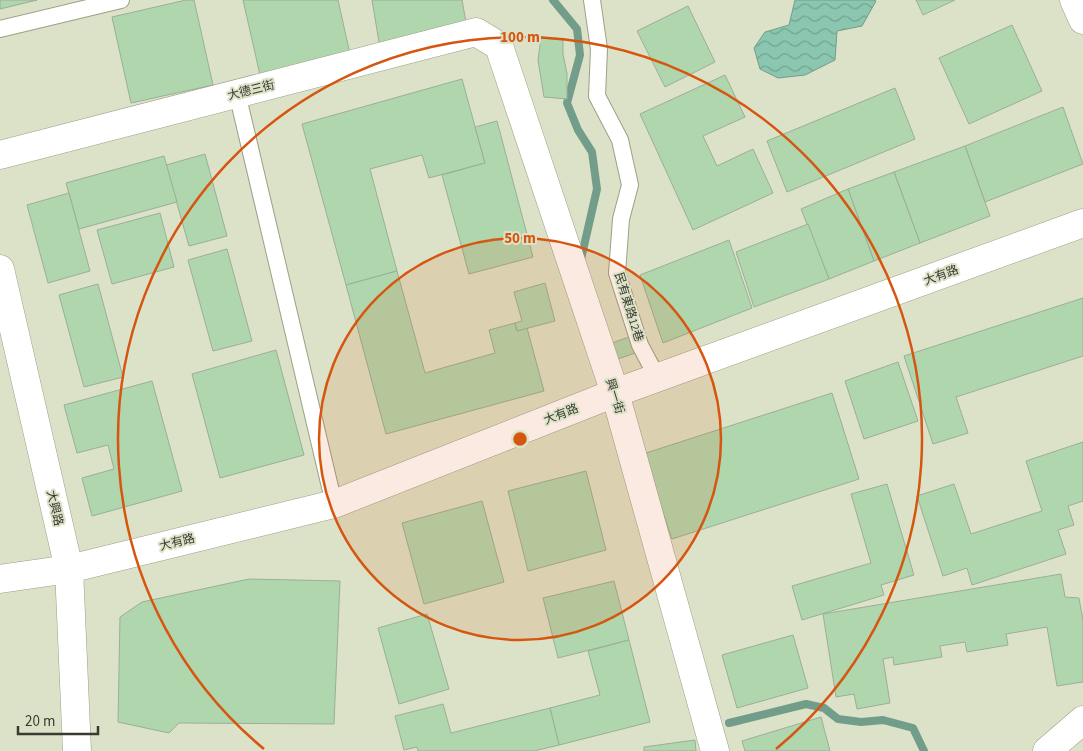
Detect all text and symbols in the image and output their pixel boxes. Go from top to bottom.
text: 100 m [500,27,540,48]
street label: 大德三街 [226,76,276,105]
text: 50 m [504,228,536,249]
street label: 大有路 [921,261,961,290]
street label: 民有東路12巷 [610,270,647,344]
street label: 興一街 [601,376,628,416]
street label: 大有路 [541,400,581,429]
centre of rings [511,430,529,448]
street label: 大興路 [42,489,67,528]
street label: 大有路 [158,530,197,555]
scale bar [18,704,98,736]
text: 20 m [25,711,55,732]

